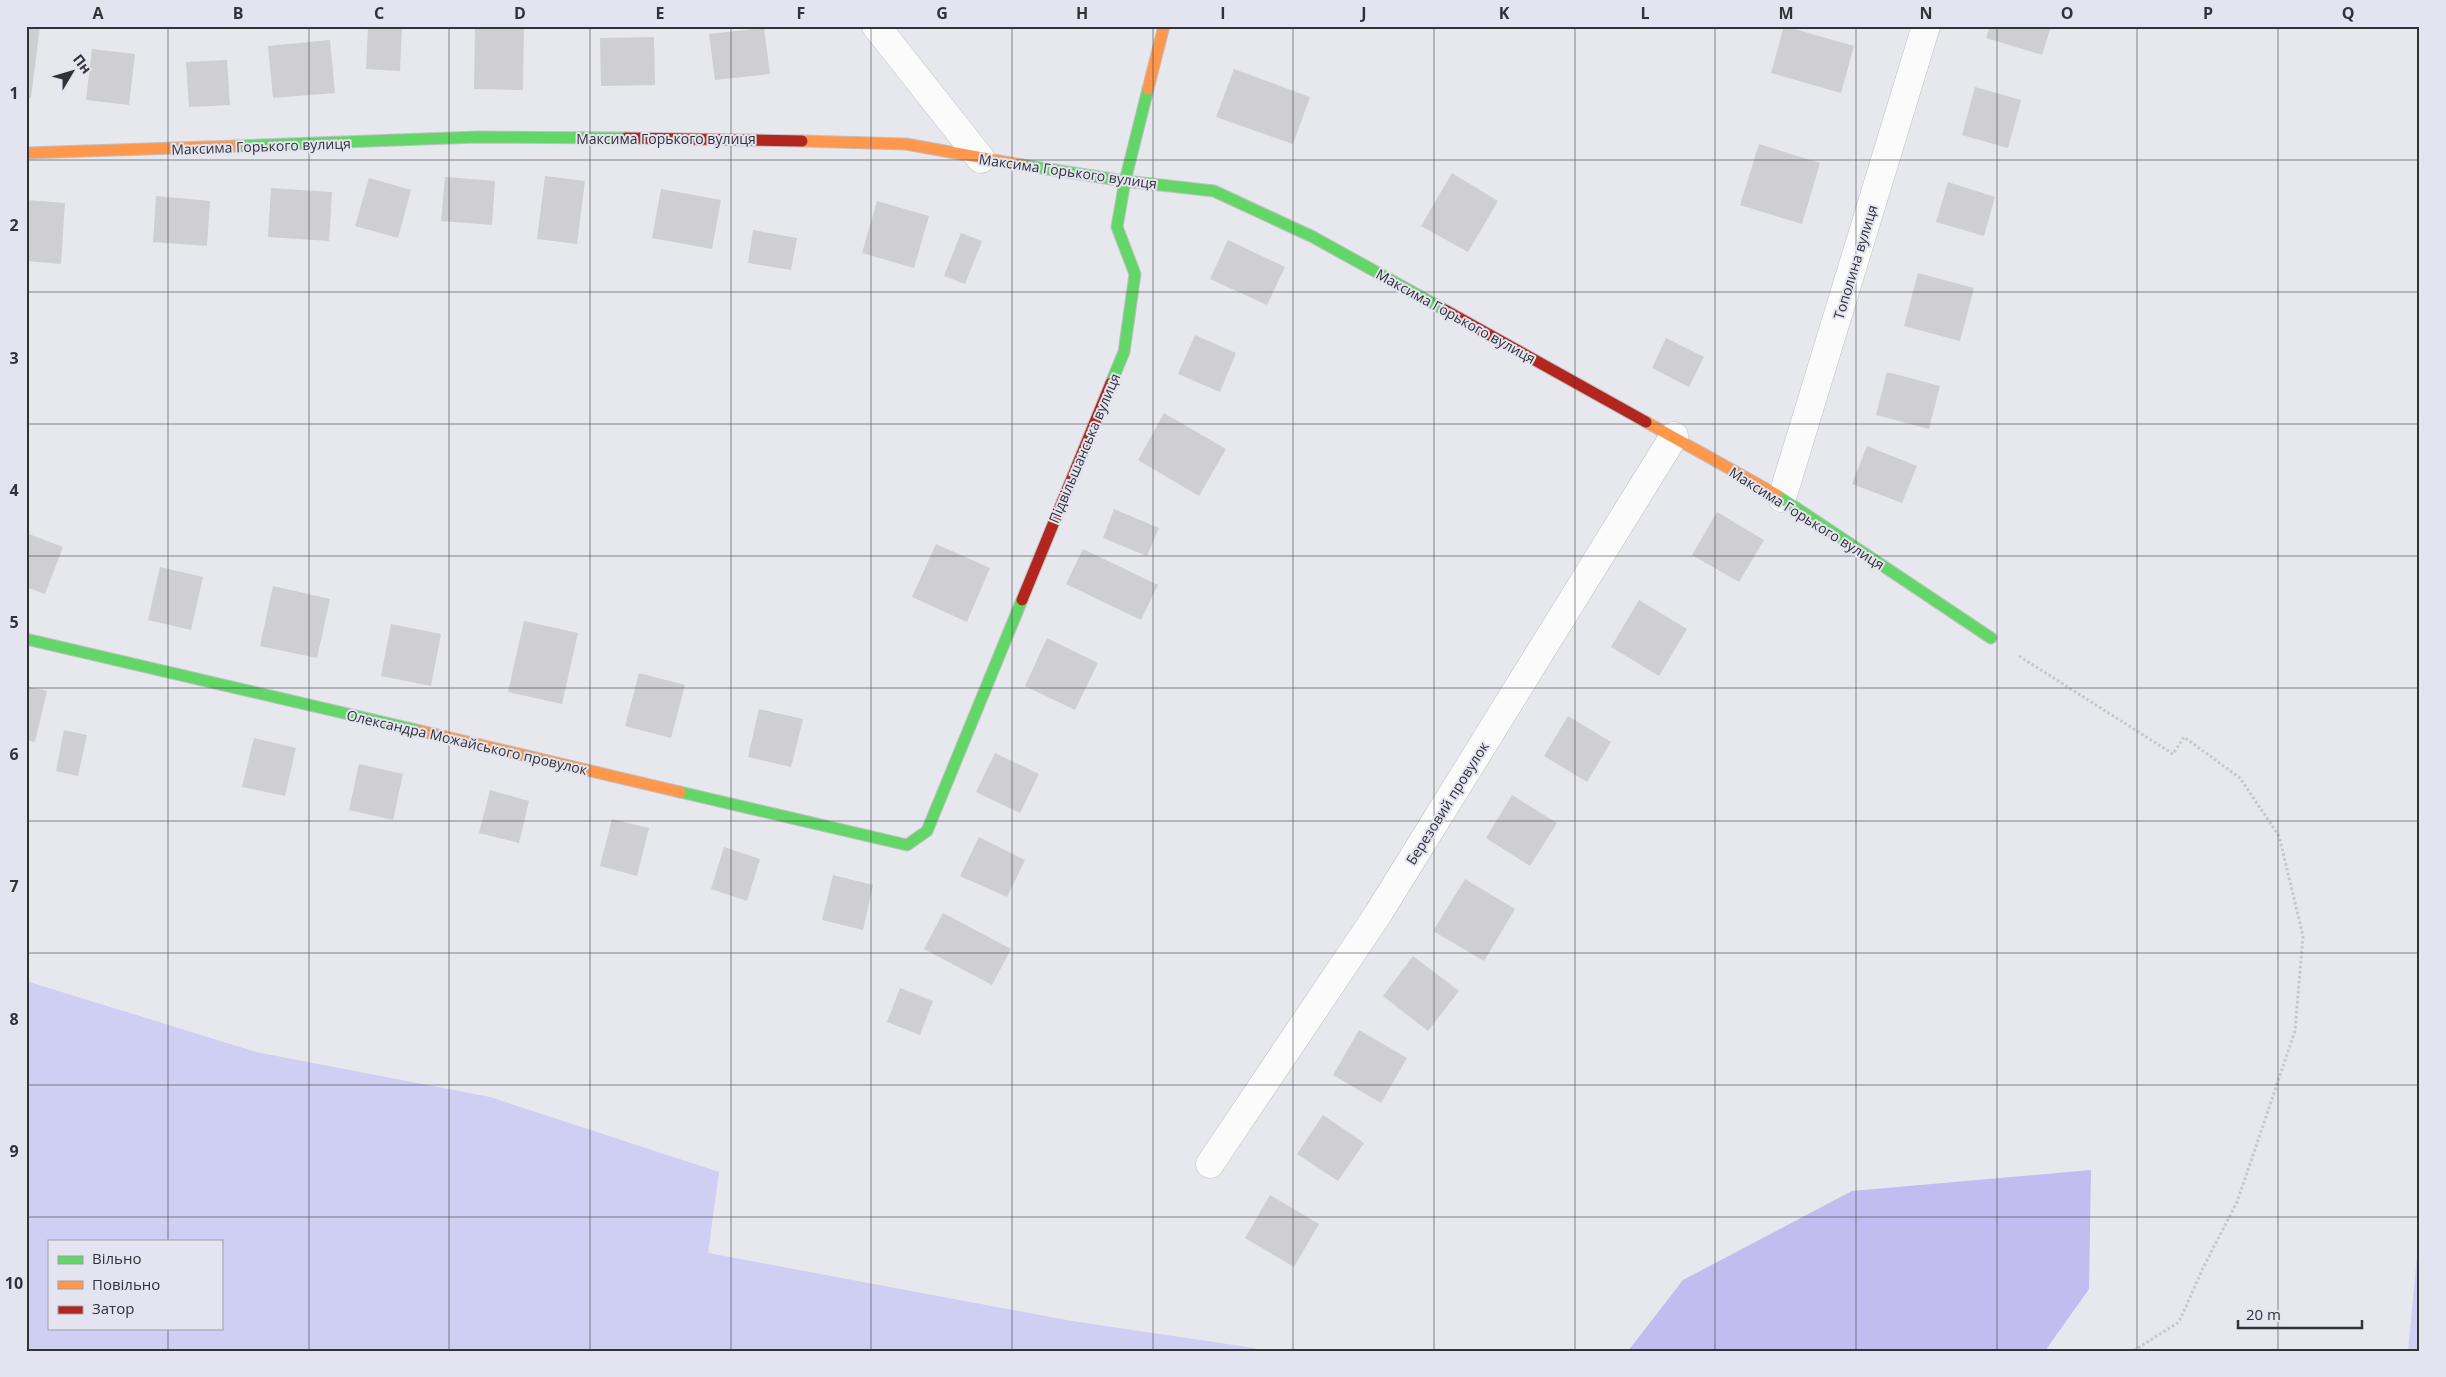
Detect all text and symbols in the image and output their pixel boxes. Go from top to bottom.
text: A [92,2,104,24]
text: B [233,2,243,24]
text: C [374,2,384,24]
text: D [514,2,526,24]
text: E [656,2,665,24]
text: F [797,2,805,24]
text: G [936,2,948,24]
text: H [1076,2,1088,24]
text: I [1220,2,1226,24]
text: J [1359,2,1367,24]
text: K [1499,2,1510,24]
text: L [1640,2,1650,24]
text: M [1778,2,1794,24]
text: N [1919,2,1933,24]
text: O [2061,2,2073,24]
text: P [2203,2,2213,24]
text: Q [2342,2,2354,24]
north arrow [48,48,98,98]
text: Пн [69,50,96,77]
text: 1 [9,82,19,104]
street label: Максима Горького вулиця [576,129,756,148]
street label: Максима Горького вулиця [171,133,351,159]
street label: Максима Горького вулиця [978,149,1158,193]
street label: Тополина вулиця [1829,202,1881,322]
text: 2 [9,214,19,236]
street label: Максима Горького вулиця [1373,264,1539,368]
text: 3 [9,347,19,369]
street label: Підвільшанська вулиця [1044,370,1124,526]
street label: Максима Горького вулиця [1726,462,1888,574]
text: 4 [9,479,19,501]
text: 5 [9,611,19,633]
street label: Олександра Можайського провулок [345,705,590,779]
street label: Березовий провулок [1401,737,1493,868]
text: 6 [9,743,19,765]
text: 7 [9,875,19,897]
text: 8 [9,1008,19,1030]
text: 9 [9,1140,19,1162]
legend [48,1240,222,1330]
text: Вільно [92,1248,141,1268]
text: 10 [5,1272,23,1294]
text: Повільно [92,1274,160,1294]
scale bar [2238,1297,2362,1329]
text: Затор [92,1298,134,1318]
text: 20 m [2246,1304,2281,1324]

